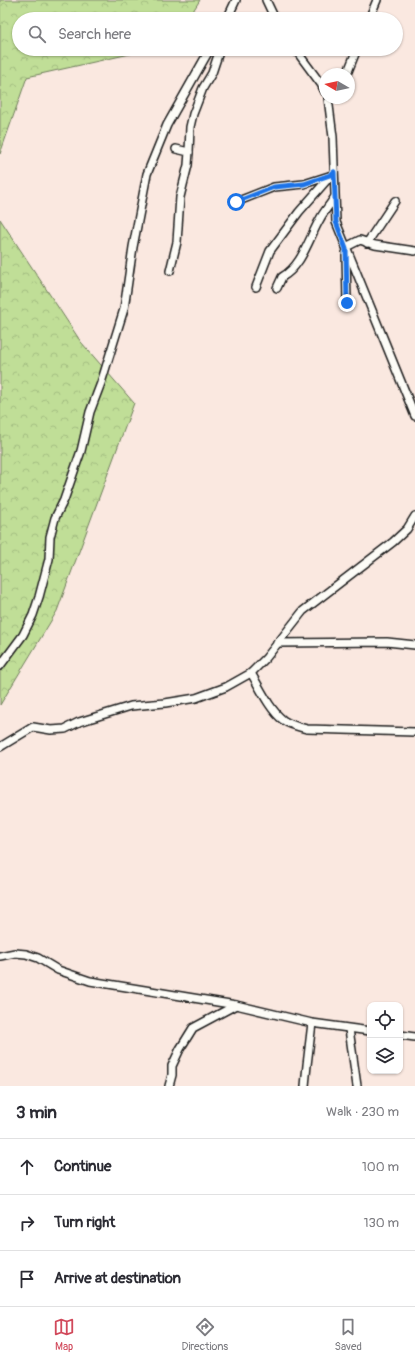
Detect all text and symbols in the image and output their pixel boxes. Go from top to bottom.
search box [12,12,403,56]
icon: search [26,23,48,45]
text: Search here [58,25,131,44]
north arrow [319,68,355,104]
route start [227,193,245,211]
route end [338,294,356,312]
map controls [367,1002,403,1074]
button: locate [367,1002,403,1038]
button: layers [367,1038,403,1074]
text: 3 min [16,1102,57,1123]
text: Walk · 230 m [326,1104,399,1120]
icon: ahead [16,1156,38,1178]
text: Continue [54,1157,112,1176]
text: 100 m [362,1159,399,1175]
icon: right [16,1212,38,1234]
text: Turn right [54,1213,115,1232]
text: 130 m [363,1215,399,1231]
icon: arrive [16,1268,38,1290]
text: Arrive at destination [54,1269,181,1288]
tab: Map [53,1316,75,1353]
tab: Directions [181,1316,228,1353]
tab: Saved [335,1316,362,1353]

